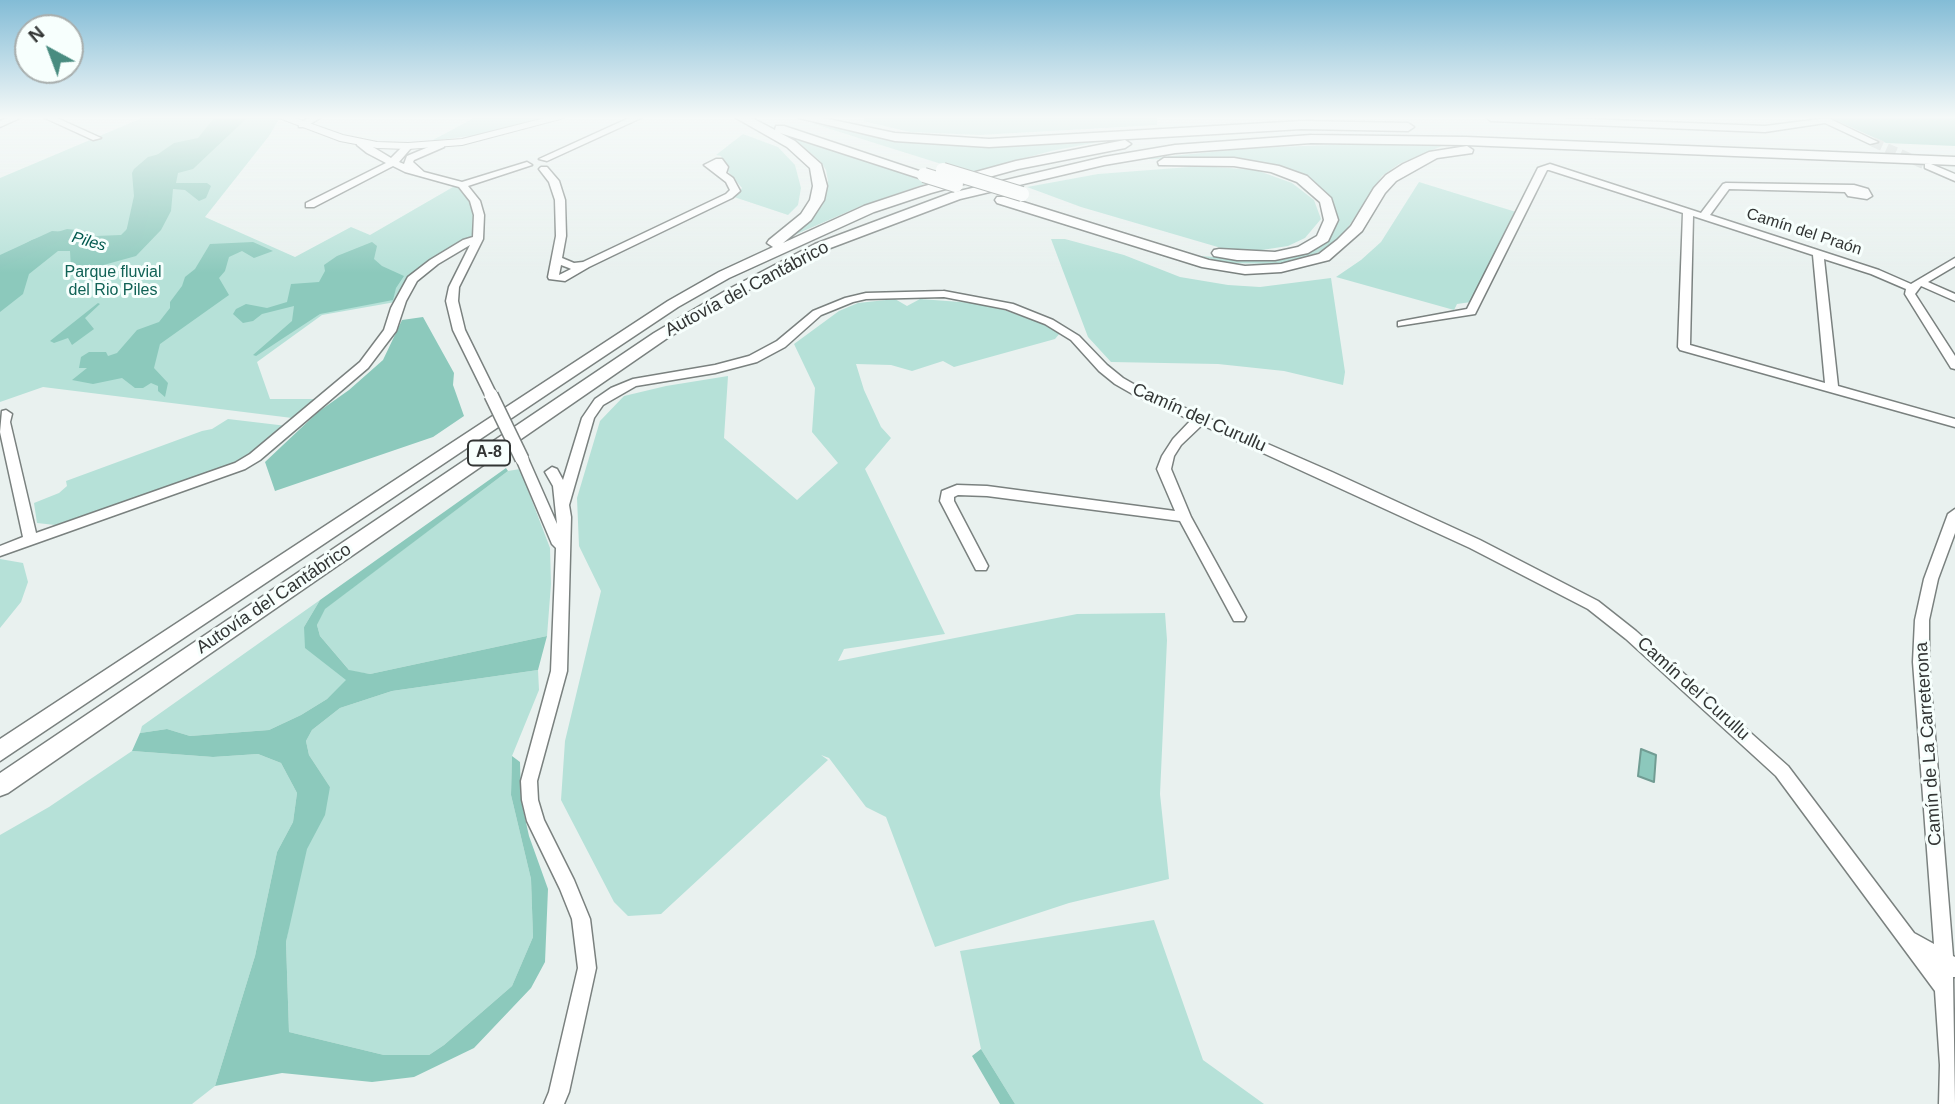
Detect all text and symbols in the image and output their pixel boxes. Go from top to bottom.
north arrow [14,14,84,84]
text: N [24,22,48,47]
street label: Camín del Praón [1744,204,1864,260]
water label: Piles [70,228,108,256]
street label: Autovía del Cantábrico [662,237,832,341]
park label: Parque fluvial del Rio Piles [65,263,161,301]
street label: Camín del Curullu [1129,379,1269,457]
road number: A-8 [468,440,510,466]
street label: Autovía del Cantábrico [192,539,356,659]
street label: Camín del Curullu [1632,633,1754,745]
street label: Camín de La Carreterona [1911,641,1947,847]

